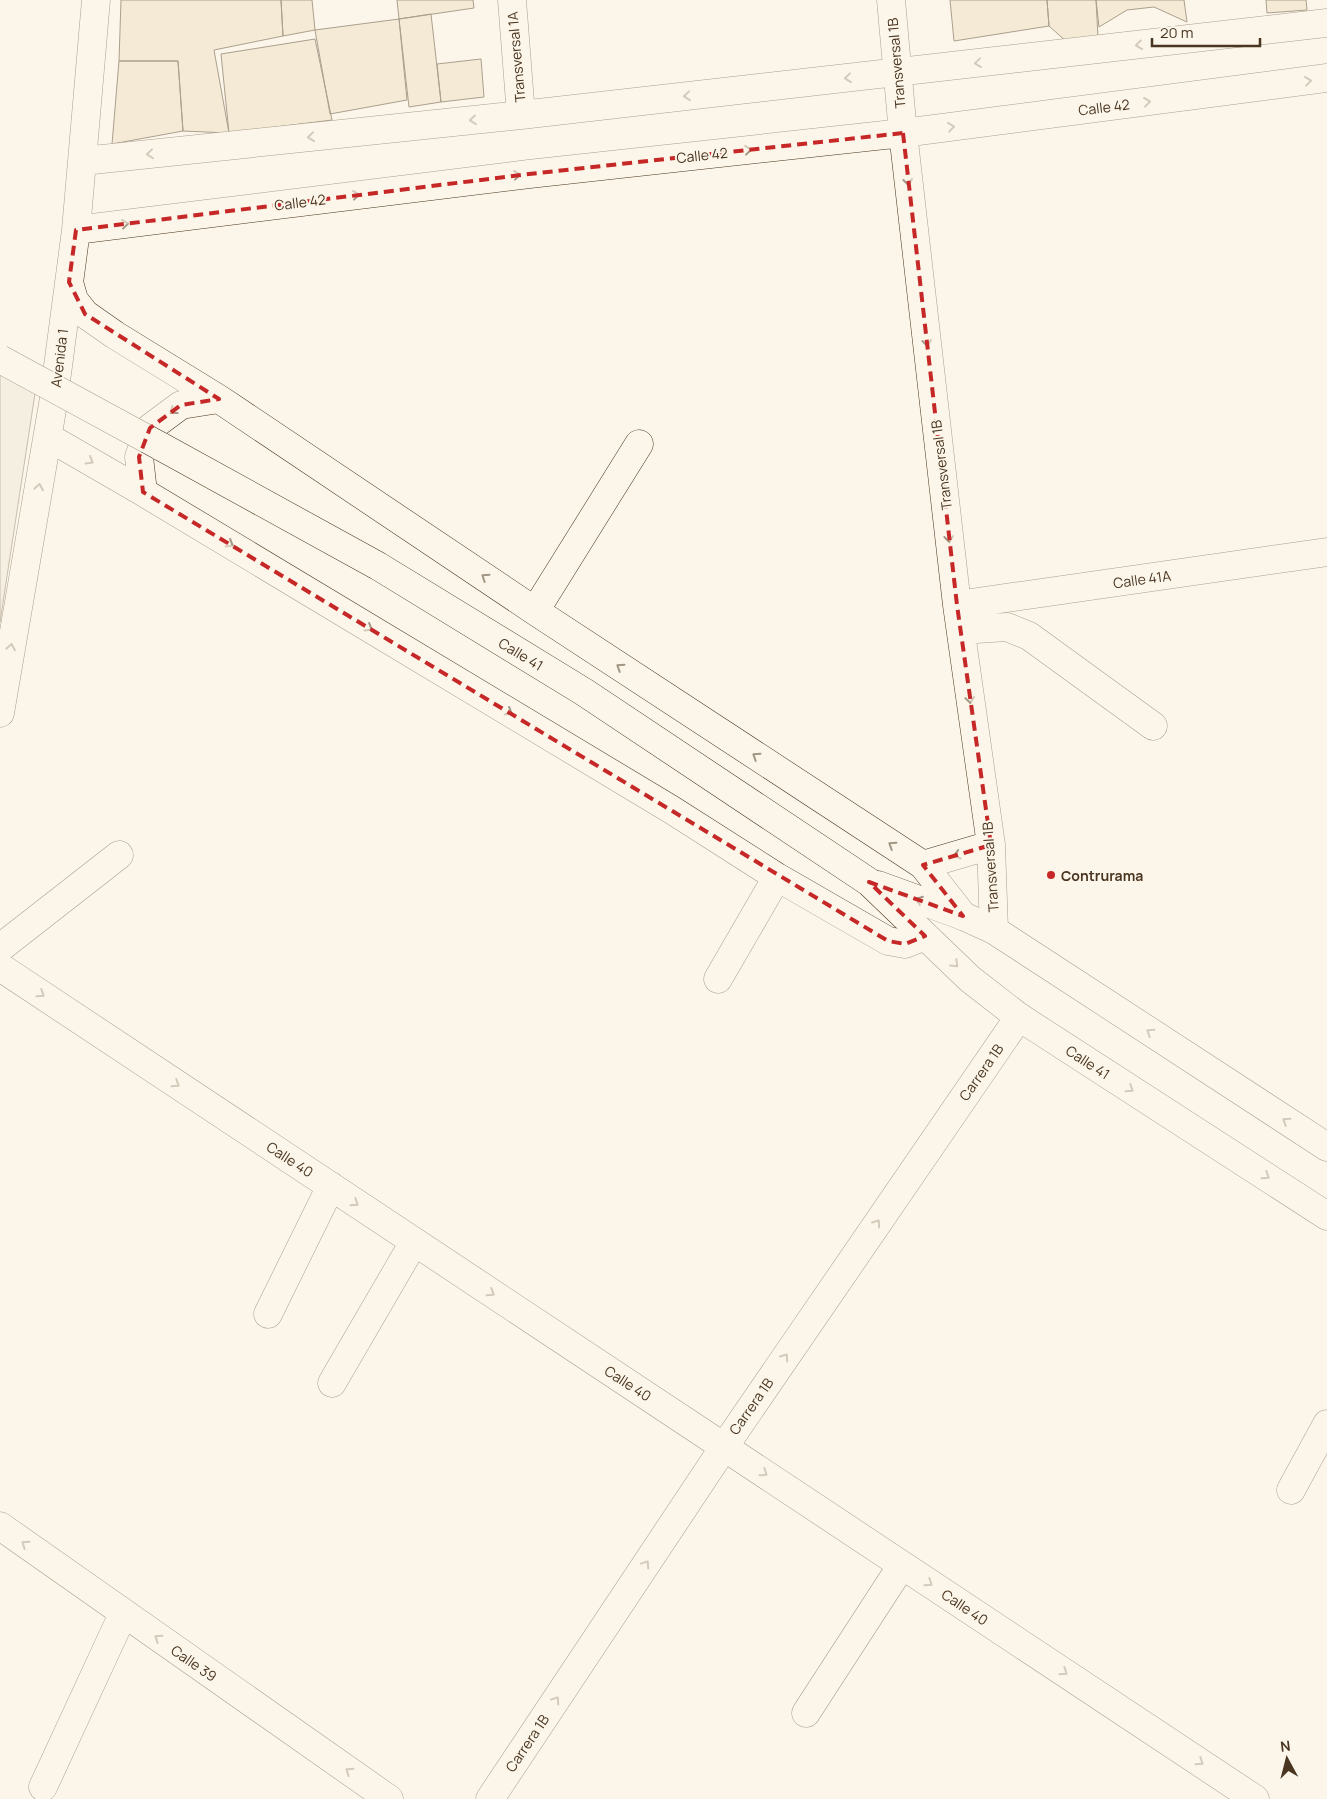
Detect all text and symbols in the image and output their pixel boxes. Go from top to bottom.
street label: Transversal 1A [503,11,529,103]
scale bar [1152,15,1260,47]
street label: Transversal 1B [883,17,909,109]
text: 20 m [1160,22,1193,43]
one-way arrow [1135,39,1143,50]
one-way arrow [974,57,982,68]
one-way arrow [844,72,852,83]
one-way arrow [1304,76,1312,87]
one-way arrow [683,90,691,101]
street label: Calle 42 [1077,94,1131,120]
one-way arrow [1143,97,1151,108]
one-way arrow [469,114,477,125]
one-way arrow [947,122,955,133]
one-way arrow [307,131,315,142]
street label: Calle 42 [675,143,729,167]
one-way arrow [744,145,752,156]
one-way arrow [146,148,154,159]
one-way arrow [513,170,521,181]
one-way arrow [902,178,913,186]
street label: Calle 42 [273,189,327,215]
one-way arrow [352,190,360,201]
one-way arrow [121,219,129,230]
street label: Avenida 1 [46,328,72,388]
one-way arrow [921,339,932,347]
one-way arrow [169,405,179,414]
street label: Transversal 1B [926,418,956,511]
one-way arrow [85,455,94,465]
one-way arrow [34,483,44,492]
one-way arrow [943,536,954,544]
one-way arrow [224,538,233,548]
street label: Calle 41A [1112,566,1172,592]
one-way arrow [481,574,490,583]
one-way arrow [364,621,373,631]
street label: Calle 41 [495,633,547,675]
one-way arrow [6,643,16,652]
one-way arrow [617,664,626,673]
one-way arrow [965,696,975,705]
one-way arrow [503,705,512,715]
one-way arrow [752,753,762,762]
street label: Transversal 1B [977,821,1003,913]
one-way arrow [888,842,898,851]
one-way arrow [953,850,961,860]
place label: Contrurama [1061,866,1143,885]
marker: Contrurama [1045,869,1057,881]
one-way arrow [915,896,923,906]
one-way arrow [949,959,958,968]
one-way arrow [35,988,44,998]
one-way arrow [1146,1029,1156,1038]
street label: Carrera 1B [954,1039,1008,1104]
street label: Calle 41 [1062,1041,1114,1083]
one-way arrow [170,1078,180,1087]
one-way arrow [1124,1082,1133,1092]
one-way arrow [1282,1117,1291,1127]
street label: Calle 40 [263,1137,317,1181]
one-way arrow [1261,1170,1270,1180]
one-way arrow [350,1197,359,1206]
one-way arrow [871,1219,880,1229]
one-way arrow [486,1286,495,1296]
one-way arrow [779,1353,788,1363]
street label: Calle 40 [601,1361,655,1405]
street label: Carrera 1B [724,1373,778,1438]
one-way arrow [759,1467,768,1477]
one-way arrow [22,1541,31,1550]
one-way arrow [639,1561,649,1570]
one-way arrow [924,1576,933,1586]
street label: Calle 40 [938,1585,992,1629]
one-way arrow [154,1635,164,1644]
street label: Calle 39 [167,1640,221,1686]
one-way arrow [1059,1666,1068,1676]
one-way arrow [550,1696,559,1706]
street label: Carrera 1B [501,1710,553,1775]
north arrow [1262,1734,1312,1784]
text: N [1279,1736,1292,1756]
one-way arrow [1194,1756,1204,1765]
one-way arrow [345,1768,355,1777]

